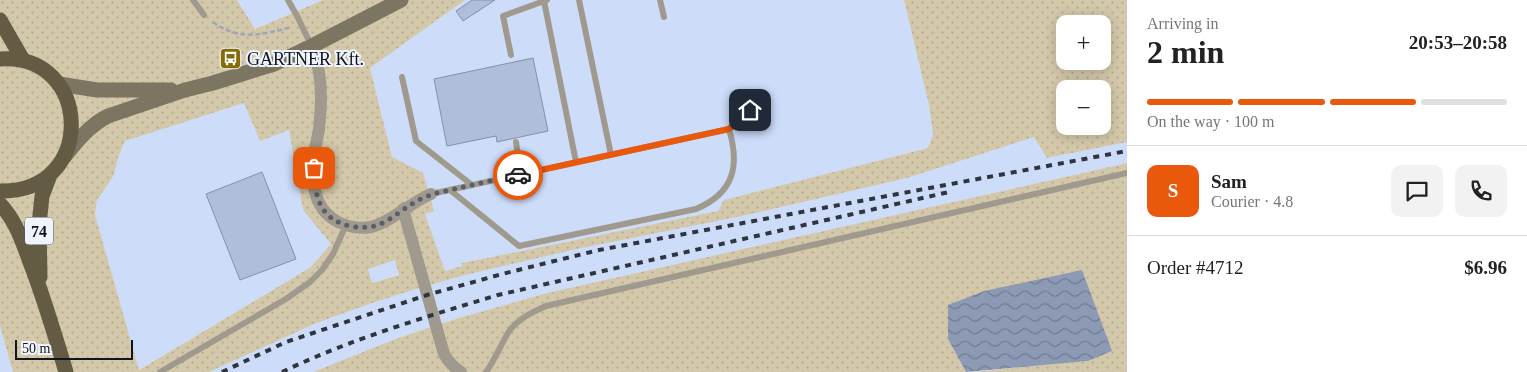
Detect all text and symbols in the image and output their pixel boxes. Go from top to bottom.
map controls [1056,15,1111,135]
button: + [1056,15,1111,70]
text: Arriving in [1147,15,1219,32]
text: 20:53–20:58 [1409,32,1507,53]
text: 2 min [1147,34,1224,70]
bus stop icon: GARTNER Kft. [219,47,243,71]
place label: GARTNER Kft. [247,49,364,69]
button: − [1056,80,1111,135]
pin [729,89,771,131]
icon: home [736,96,764,124]
text: On the way · 100 m [1147,113,1275,130]
pin [293,147,335,189]
courier [493,150,543,200]
icon: bag [300,154,328,182]
icon: car [504,161,532,189]
button: chat [1391,165,1443,217]
button: phone [1455,165,1507,217]
text: Sam [1211,171,1247,192]
text: S [1168,180,1178,201]
text: Courier · 4.8 [1211,193,1293,210]
road number: 74 [25,218,53,245]
text: Order #4712 [1147,257,1244,278]
text: $6.96 [1464,257,1507,278]
scale bar [15,337,132,360]
text: 50 m [22,341,50,356]

